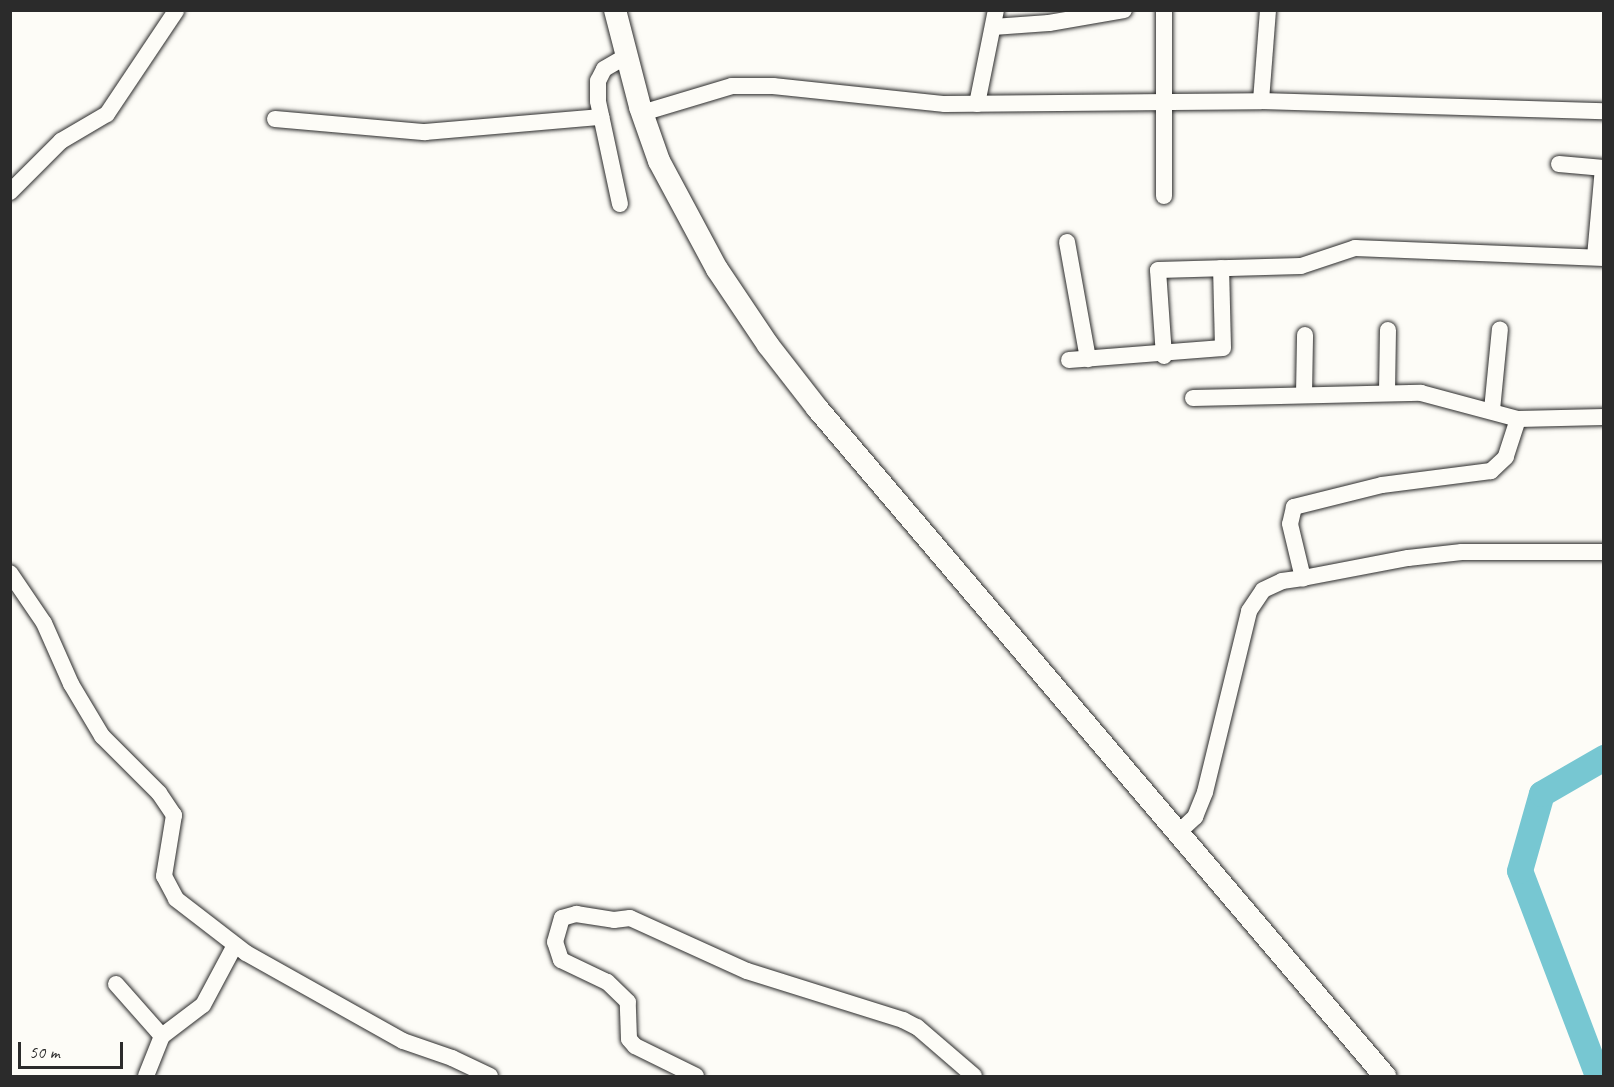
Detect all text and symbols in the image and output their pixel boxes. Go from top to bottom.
scale bar [21,1030,126,1068]
text: 50 m [29,1041,60,1063]

